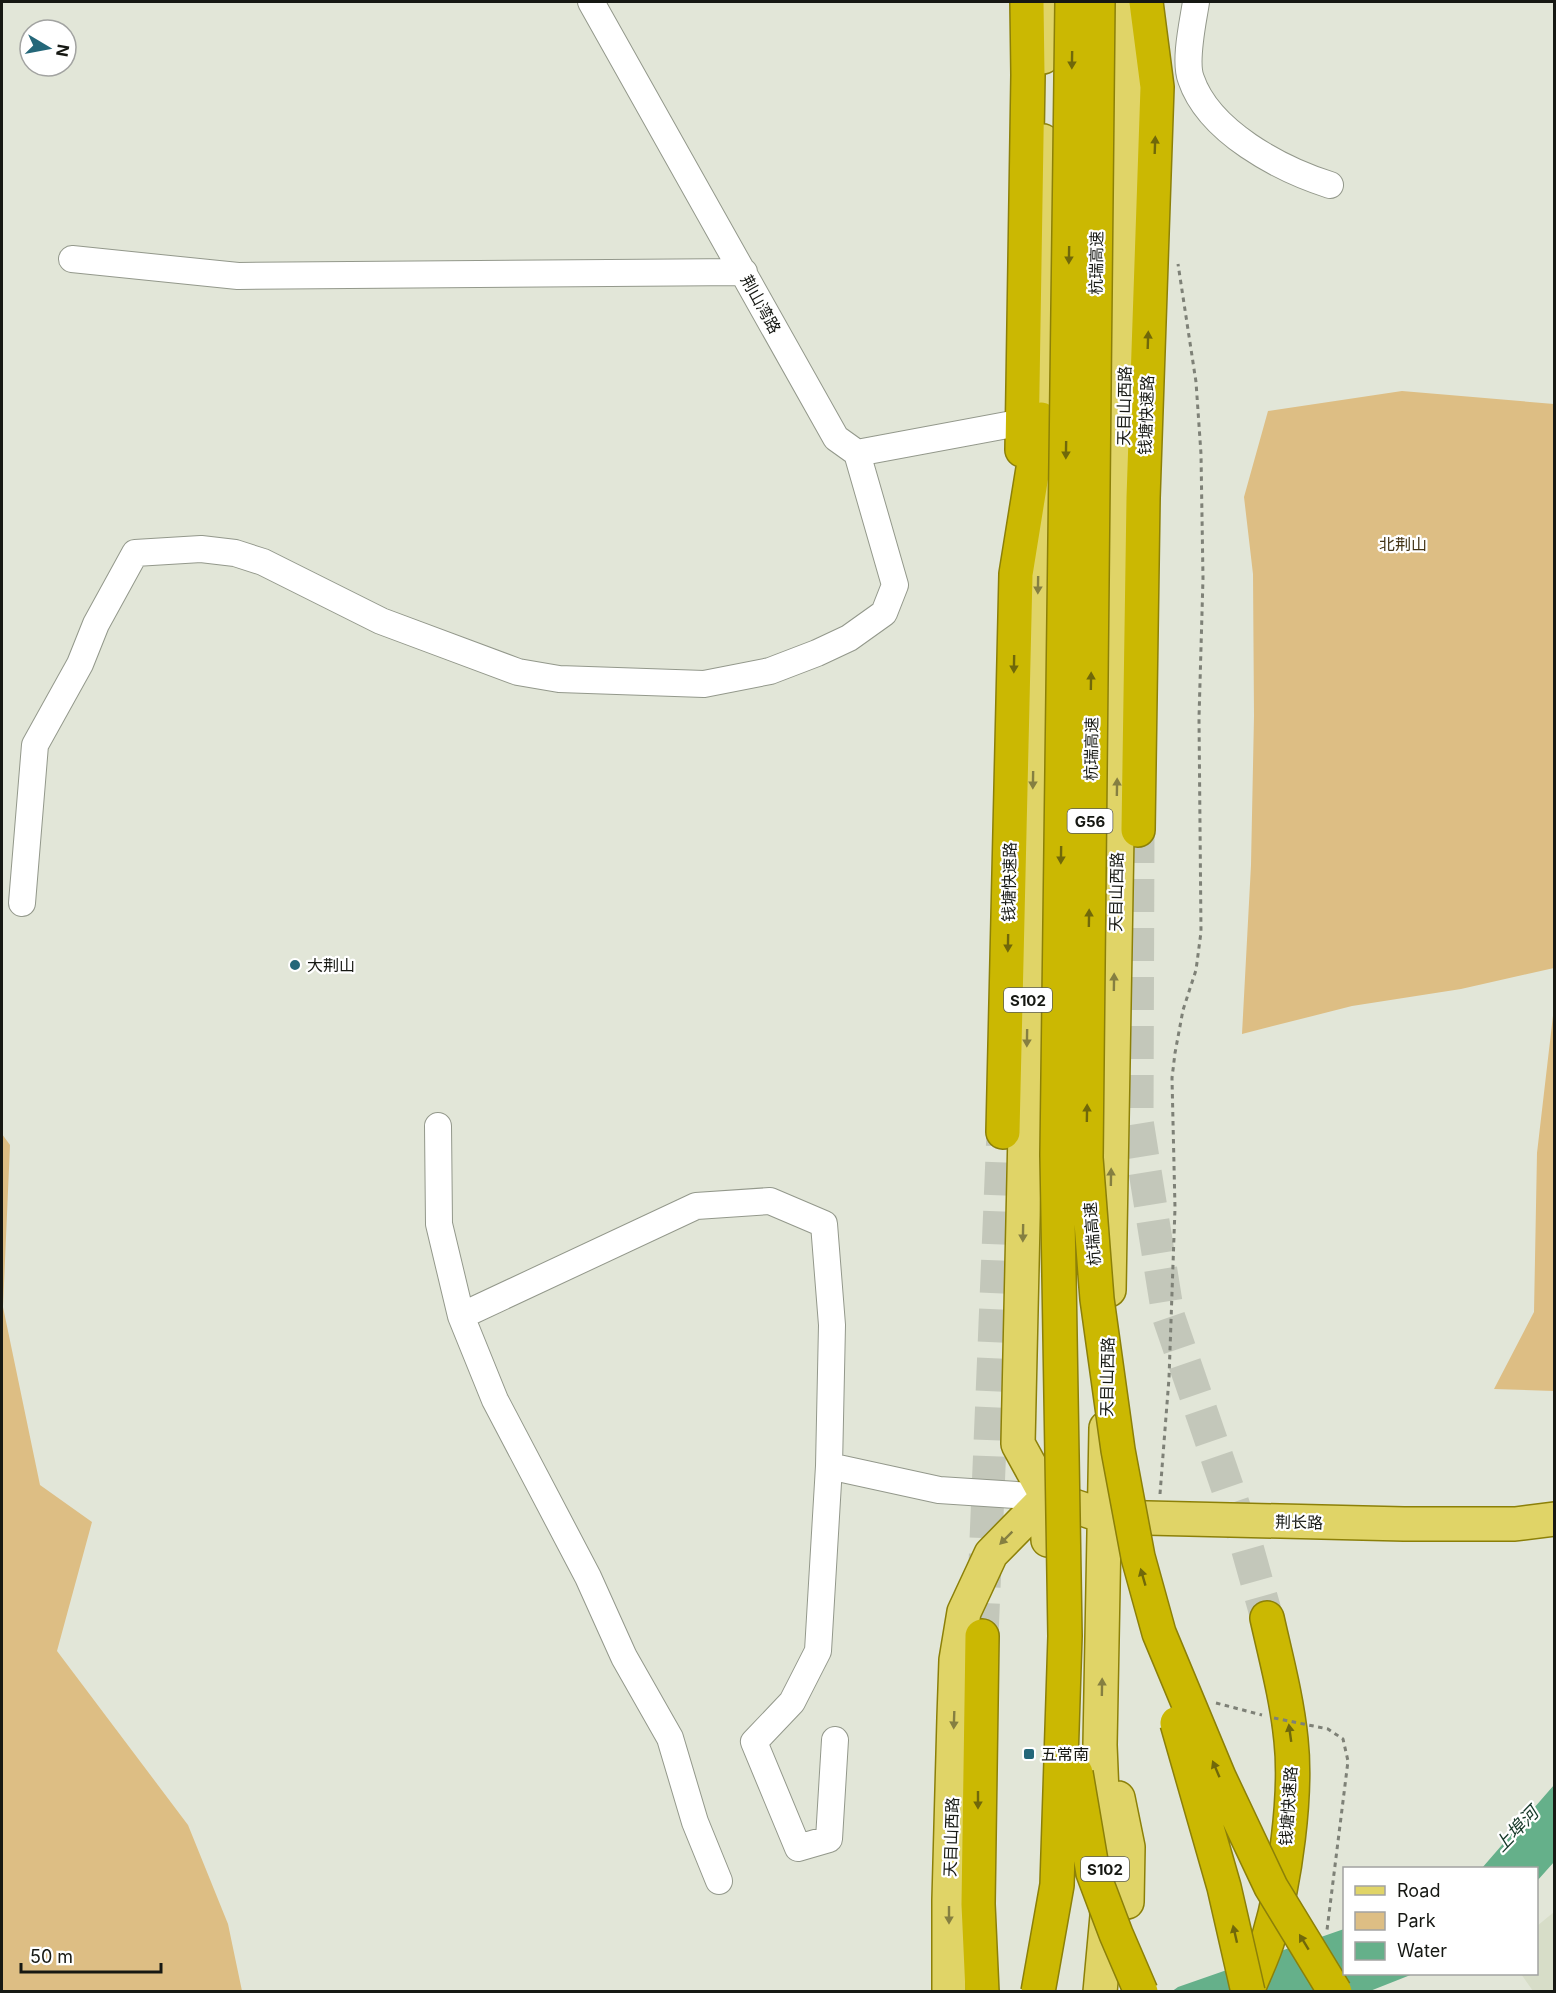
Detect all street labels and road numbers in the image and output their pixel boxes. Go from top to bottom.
street label: 杭瑞高速 [1085,231,1107,295]
street label: 荆山湾路 [737,271,785,337]
street label: 天目山西路 [1113,366,1135,446]
street label: 钱塘快速路 [1135,375,1157,455]
street label: 杭瑞高速 [1080,717,1102,781]
road number: G56 [1068,809,1112,833]
street label: 钱塘快速路 [998,842,1020,922]
street label: 天目山西路 [1105,852,1127,932]
road number: S102 [1004,988,1052,1012]
street label: 杭瑞高速 [1080,1201,1104,1267]
street label: 天目山西路 [1096,1337,1118,1417]
street label: 荆长路 [1275,1512,1323,1532]
street label: 钱塘快速路 [1275,1765,1301,1847]
street label: 天目山西路 [940,1797,962,1877]
road number: S102 [1081,1857,1129,1881]

